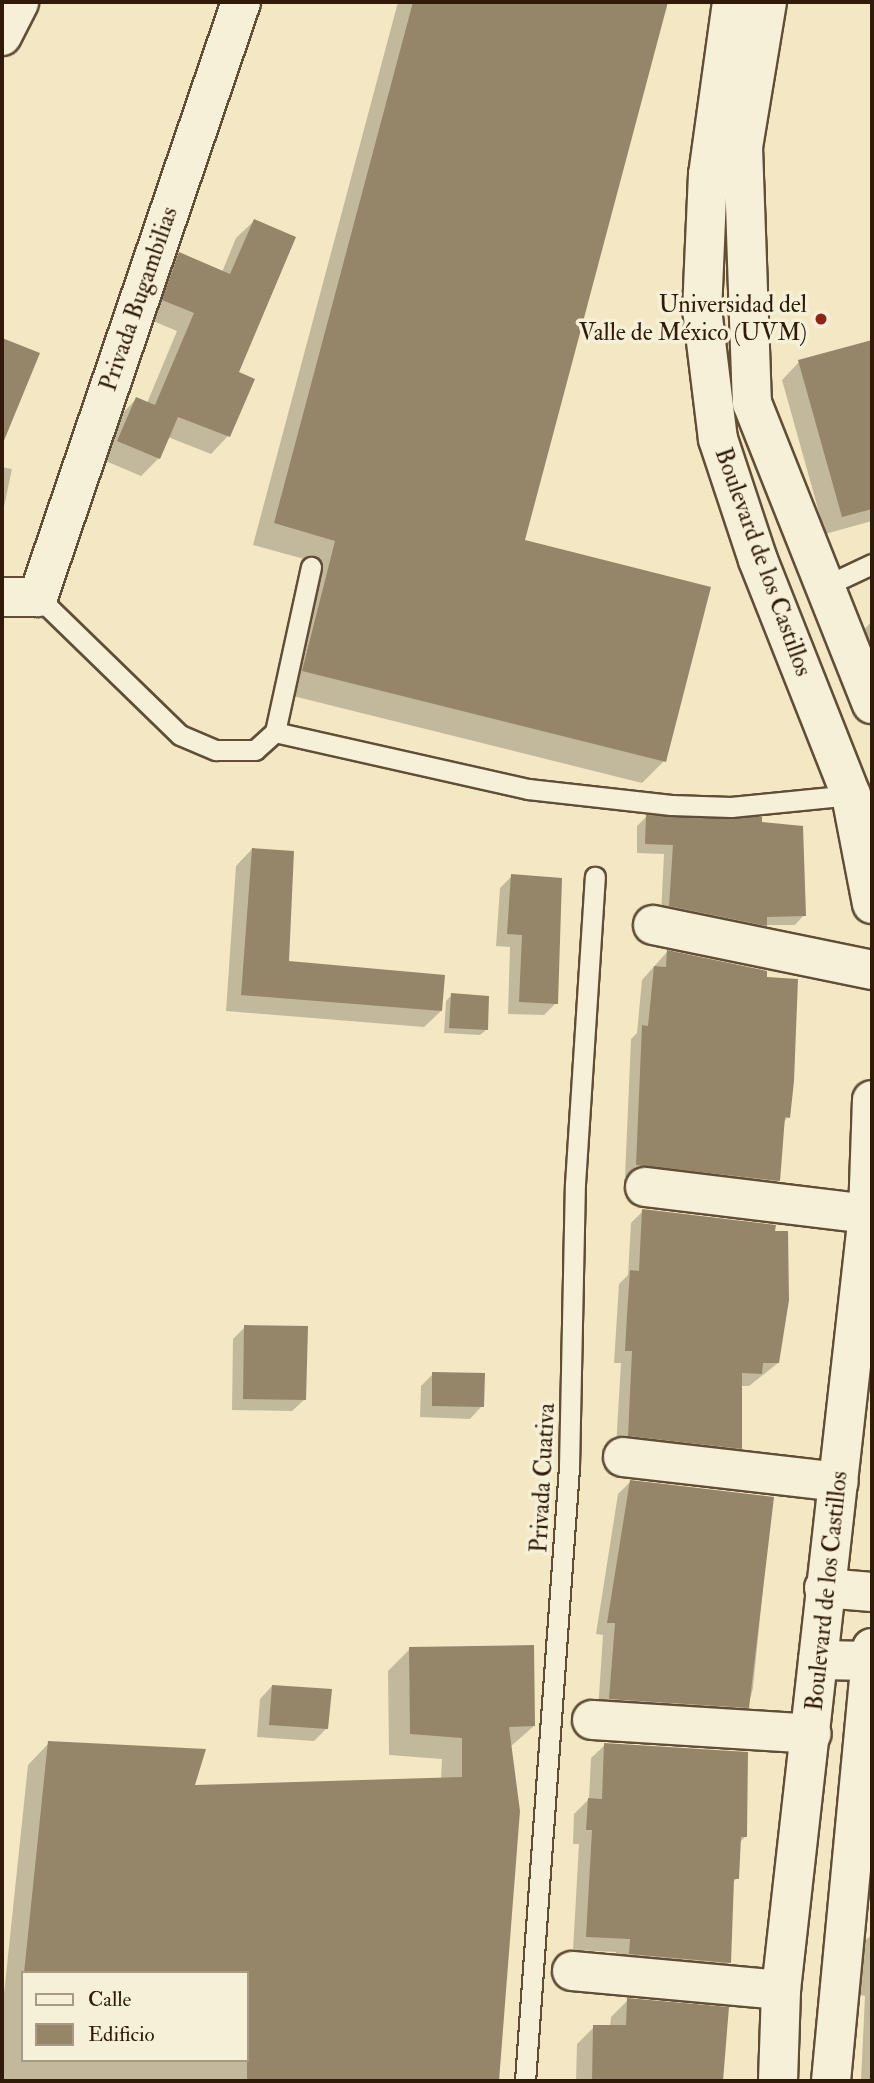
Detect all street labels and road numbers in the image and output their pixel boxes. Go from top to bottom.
street label: Privada Bugambilias [94,203,184,395]
street label: Boulevard de los Castillos [708,444,818,680]
street label: Privada Cuativa [525,1402,561,1554]
street label: Boulevard de los Castillos [800,1470,854,1712]

